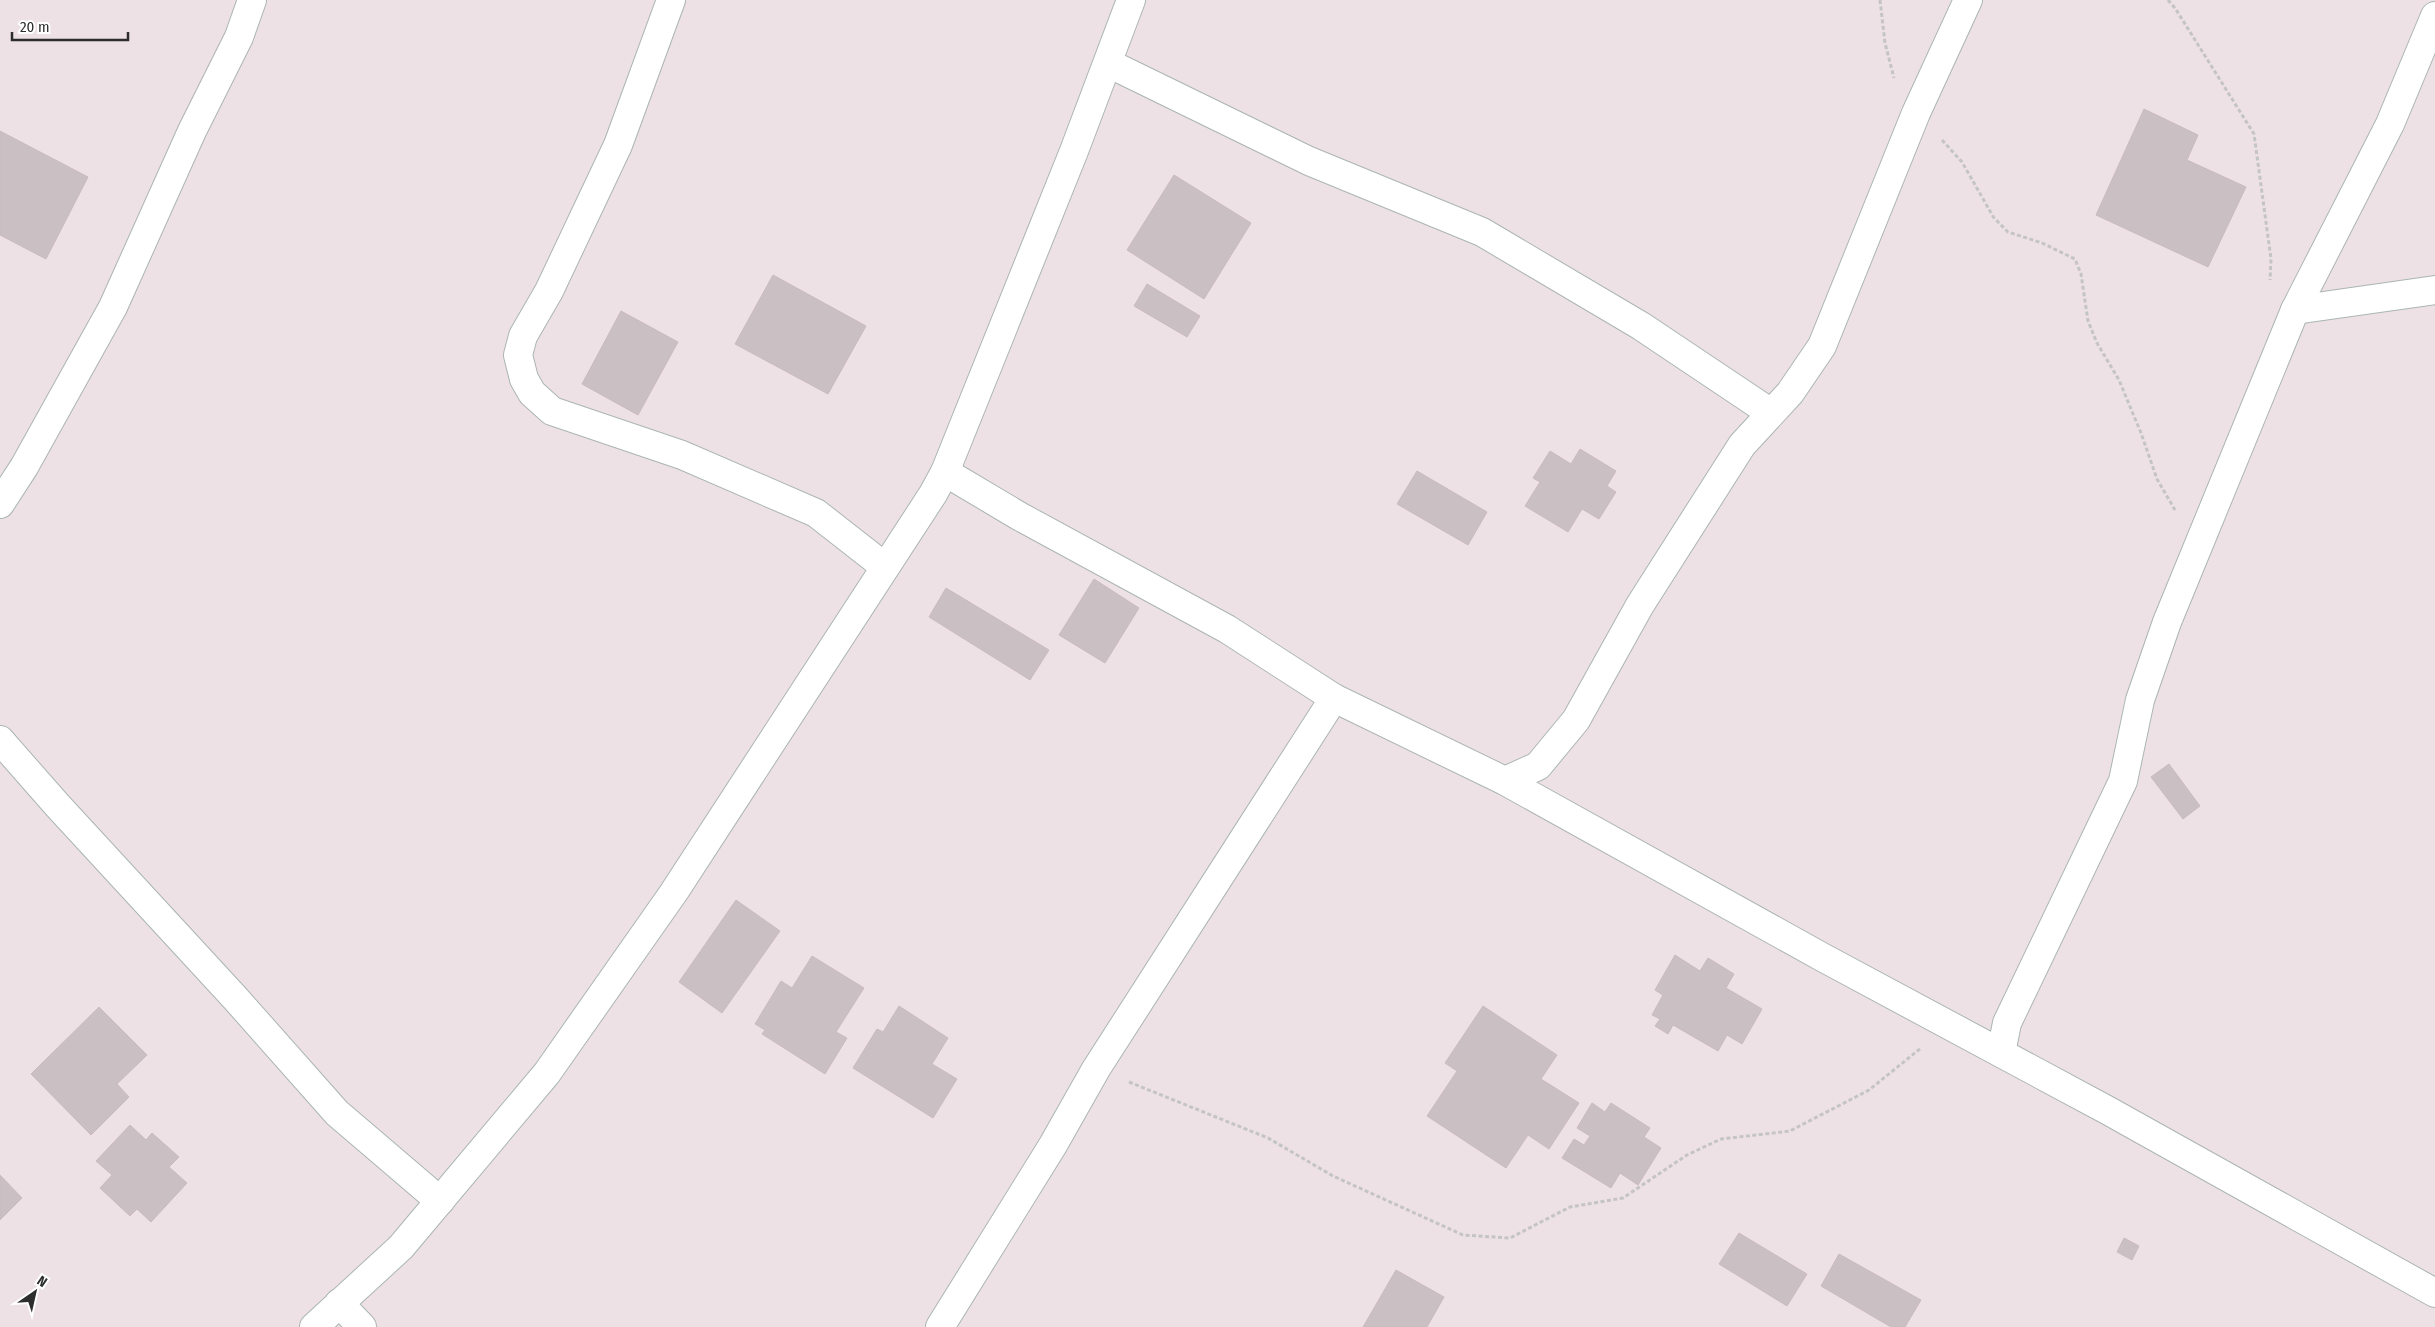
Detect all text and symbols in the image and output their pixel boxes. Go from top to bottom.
scale bar [12,10,129,42]
text: 20 m [20,18,50,36]
north arrow [10,1267,60,1317]
text: N [34,1272,50,1291]

